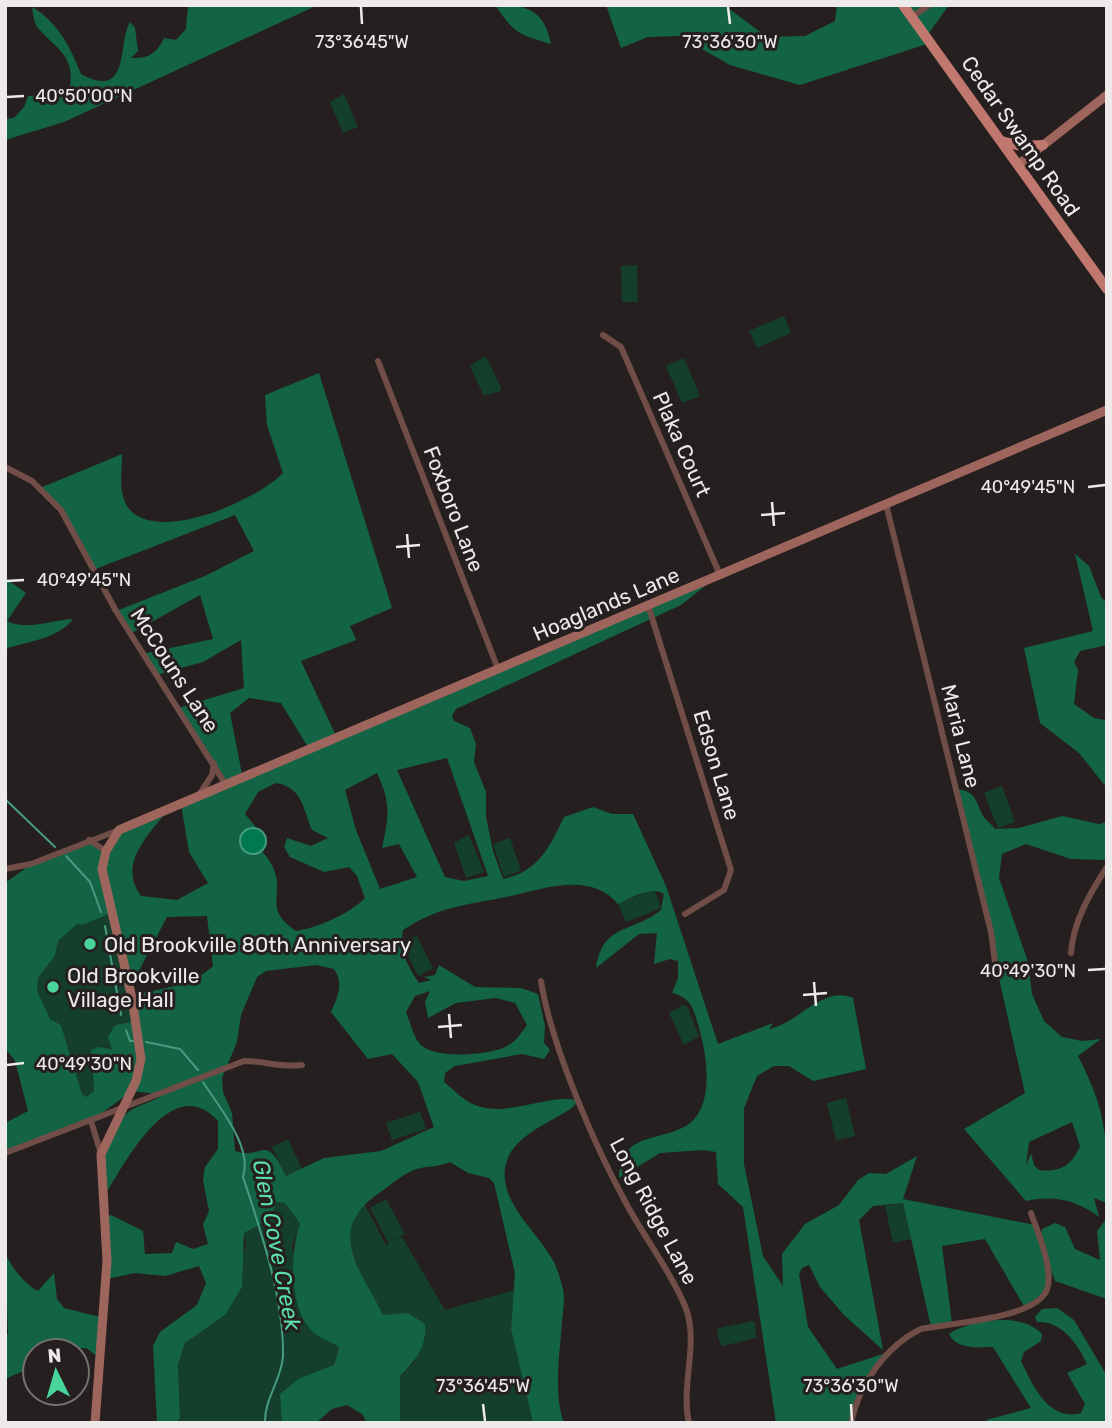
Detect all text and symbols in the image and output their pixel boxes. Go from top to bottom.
text: 73°36'45"W [315,31,409,53]
text: 73°36'30"W [682,31,778,53]
street label: Cedar Swamp Road [956,51,1086,221]
text: 40°50'00"N [35,85,133,107]
street label: Plaka Court [648,388,716,500]
street label: Foxboro Lane [419,443,489,575]
text: 40°49'45"N [981,476,1075,498]
street label: Hoaglands Lane [529,562,683,646]
text: 40°49'45"N [37,569,131,591]
street label: McCouns Lane [125,603,225,737]
street label: Maria Lane [936,682,986,790]
street label: Edson Lane [688,707,746,823]
place label: Old Brookville 80th Anniversary [104,932,412,957]
marker: Old Brookville 80th Anniversary [82,936,98,952]
text: 40°49'30"N [980,960,1076,982]
place label: Old Brookville Village Hall [67,963,199,1012]
marker: Old Brookville Village Hall [45,979,61,995]
text: 40°49'30"N [36,1053,132,1075]
street label: Long Ridge Lane [605,1133,703,1289]
water label: Glen Cove Creek [247,1157,308,1334]
north arrow [21,1337,91,1407]
text: N [47,1344,62,1368]
text: 73°36'45"W [436,1375,530,1397]
text: 73°36'30"W [803,1375,899,1397]

